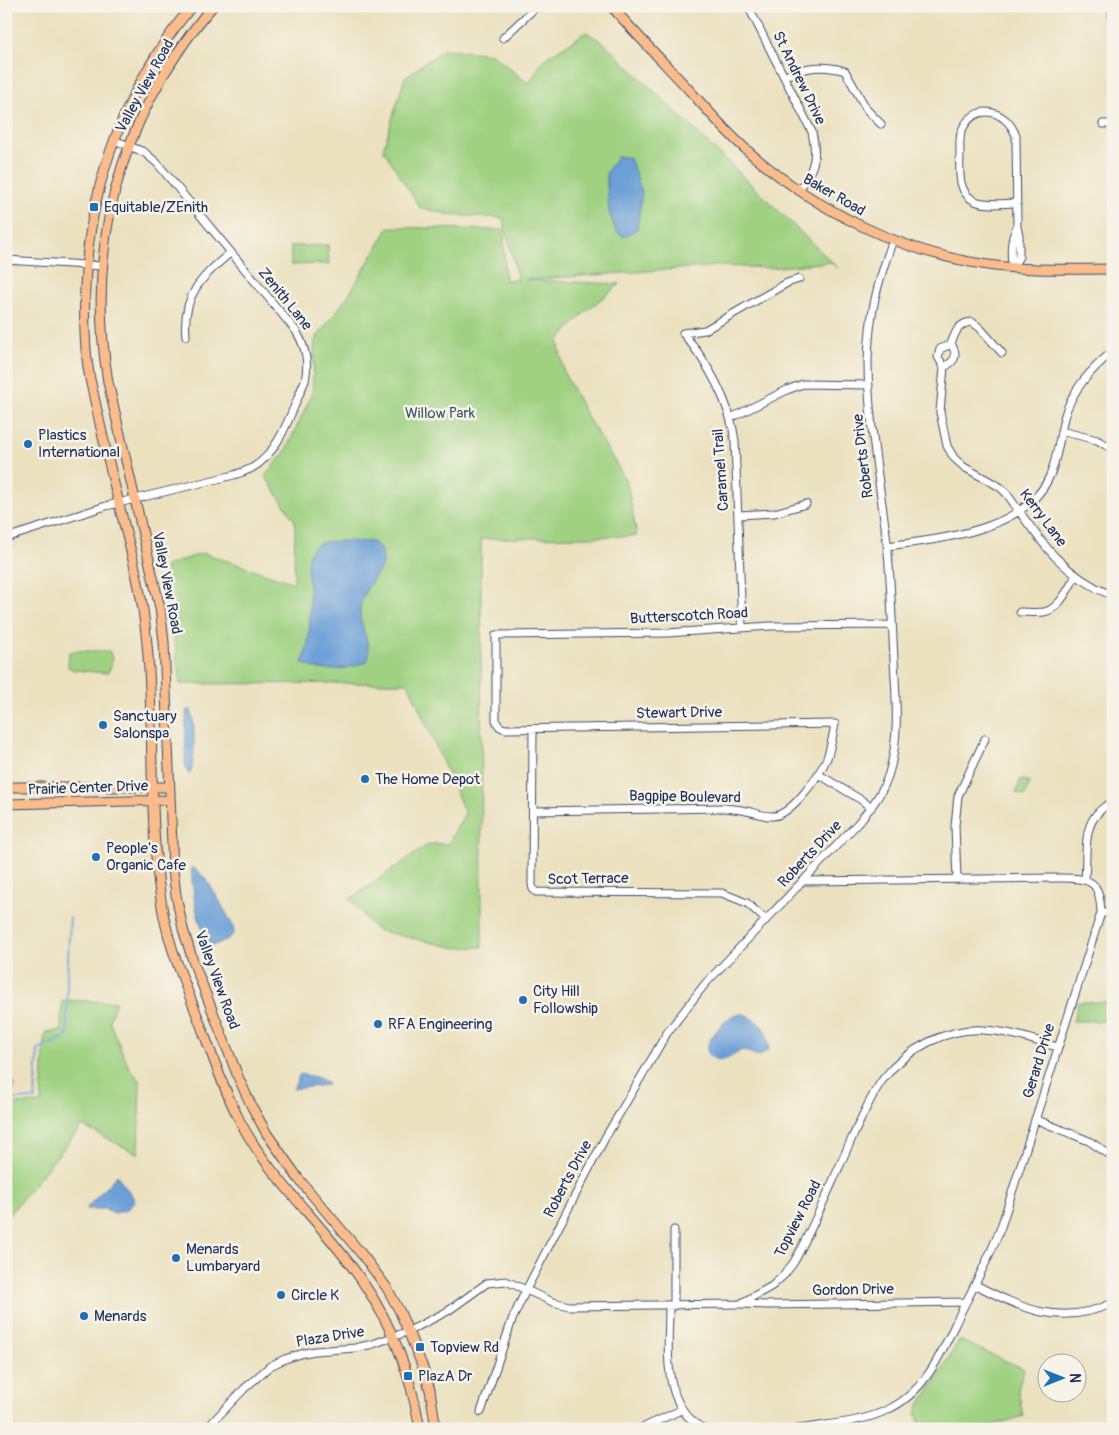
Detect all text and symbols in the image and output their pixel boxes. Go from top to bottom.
street label: St Andrew Drive [768,28,830,128]
street label: Valley View Road [112,36,178,136]
street label: Baker Road [799,170,869,220]
place label: Equitable/ZEnith [104,198,208,217]
marker: Equitable/ZEnith [88,201,100,213]
street label: Zenith Lane [254,264,317,335]
park label: Willow Park [405,404,476,423]
street label: Roberts Drive [848,412,878,499]
place label: Plastics International [38,426,120,462]
street label: Caramel Trail [709,428,733,512]
marker: Plastics International [22,438,34,450]
street label: Kerry Lane [1015,485,1071,551]
street label: Valley View Road [148,530,186,636]
street label: Butterscotch Road [629,603,749,629]
street label: Stewart Drive [636,703,723,723]
place label: Sanctuary Salonspa [113,707,177,743]
marker: Sanctuary Salonspa [97,719,109,731]
place label: The Home Depot [375,770,481,789]
marker: The Home Depot [359,773,371,785]
street label: Prairie Center Drive [27,776,149,800]
street label: Bagpipe Boulevard [629,787,741,807]
street label: Roberts Drive [774,816,846,892]
place label: People's Organic Cafe [106,839,186,875]
marker: People's Organic Cafe [90,851,102,863]
street label: Scot Terrace [547,869,629,889]
street label: Valley View Road [190,928,244,1032]
place label: City Hill Followship [533,982,598,1018]
marker: City Hill Followship [517,994,529,1006]
place label: RFA Engineering [388,1015,492,1034]
marker: RFA Engineering [372,1018,384,1030]
street label: Gerard Drive [1019,1021,1060,1101]
street label: Roberts Drive [540,1137,597,1221]
street label: Topview Road [770,1177,826,1261]
place label: Menards Lumbaryard [186,1240,260,1276]
marker: Menards Lumbaryard [170,1252,182,1264]
street label: Gordon Drive [812,1280,895,1300]
place label: Circle K [291,1286,339,1305]
marker: Circle K [275,1289,287,1301]
place label: Menards [94,1307,147,1326]
marker: Menards [78,1310,90,1322]
street label: Plaza Drive [294,1322,366,1352]
place label: Topview Rd [430,1338,499,1357]
marker: Topview Rd [414,1341,426,1353]
north arrow [1036,1352,1086,1402]
place label: PlazA Dr [418,1367,473,1386]
marker: PlazA Dr [402,1370,414,1382]
text: N [1066,1373,1083,1383]

